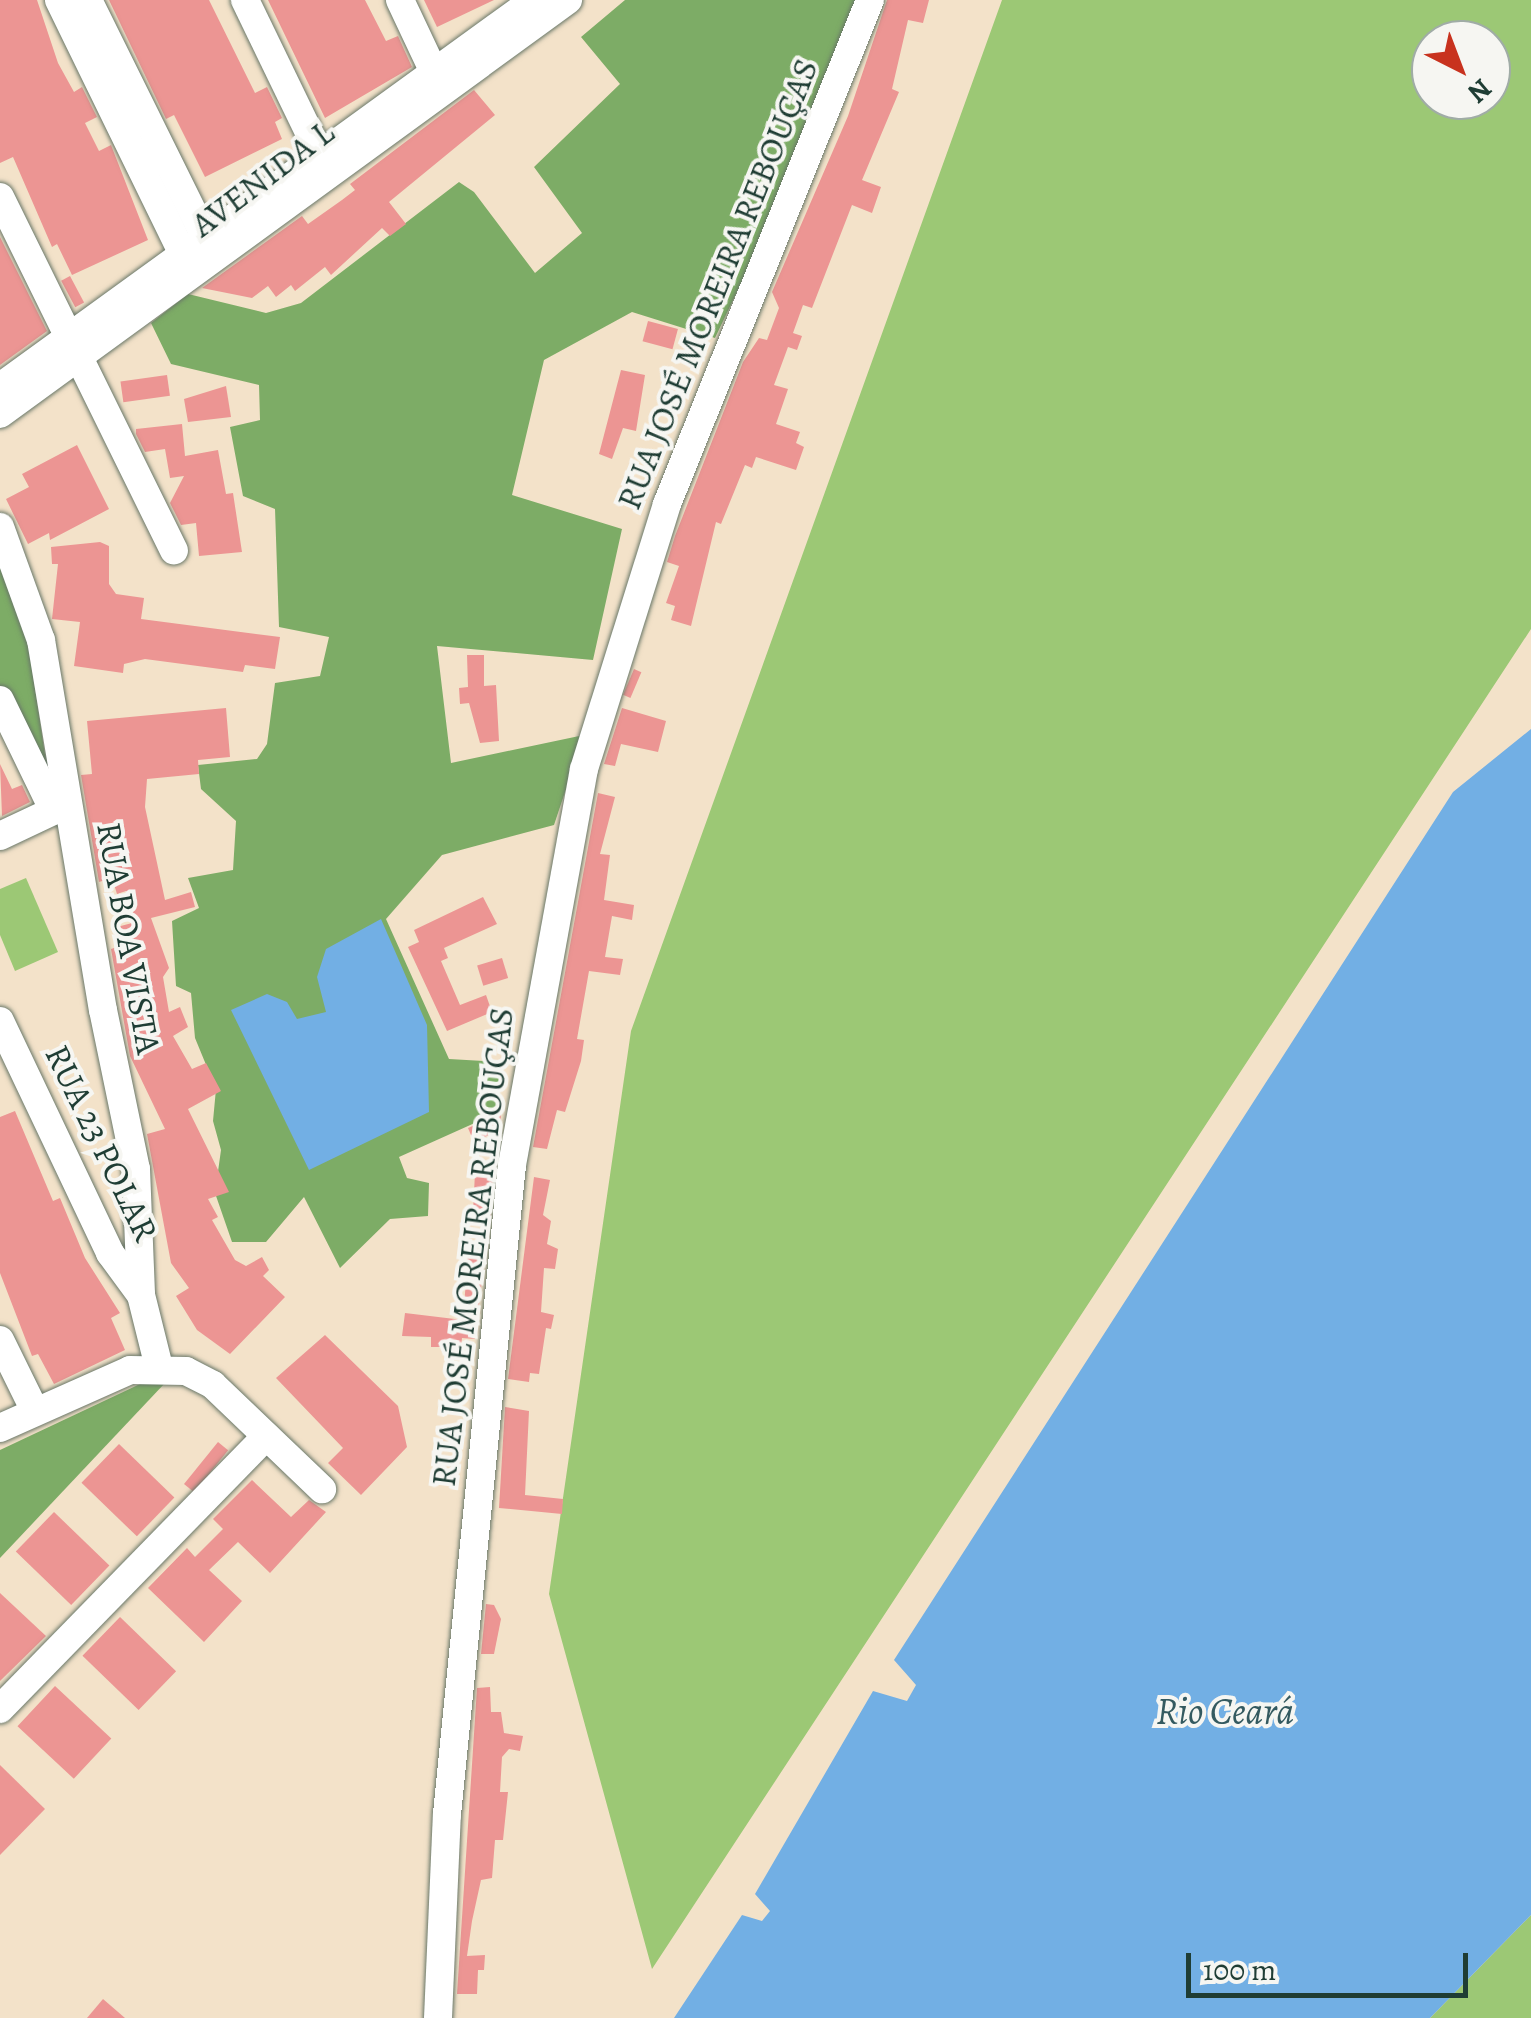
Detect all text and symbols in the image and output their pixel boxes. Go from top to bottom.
north arrow [1411,20,1511,120]
street label: RUA JOSÉ MOREIRA REBOUÇAS [607,53,827,515]
text: N [1459,70,1500,112]
street label: AVENIDA L [182,111,342,245]
street label: RUA BOA VISTA [88,819,170,1057]
street label: RUA JOSÉ MOREIRA REBOUÇAS [422,1005,522,1489]
street label: RUA 23 POLAR [36,1038,168,1248]
water label: Rio Ceará [1156,1689,1294,1735]
scale bar [1191,1933,1474,1995]
text: 100 m [1203,1950,1276,1990]

